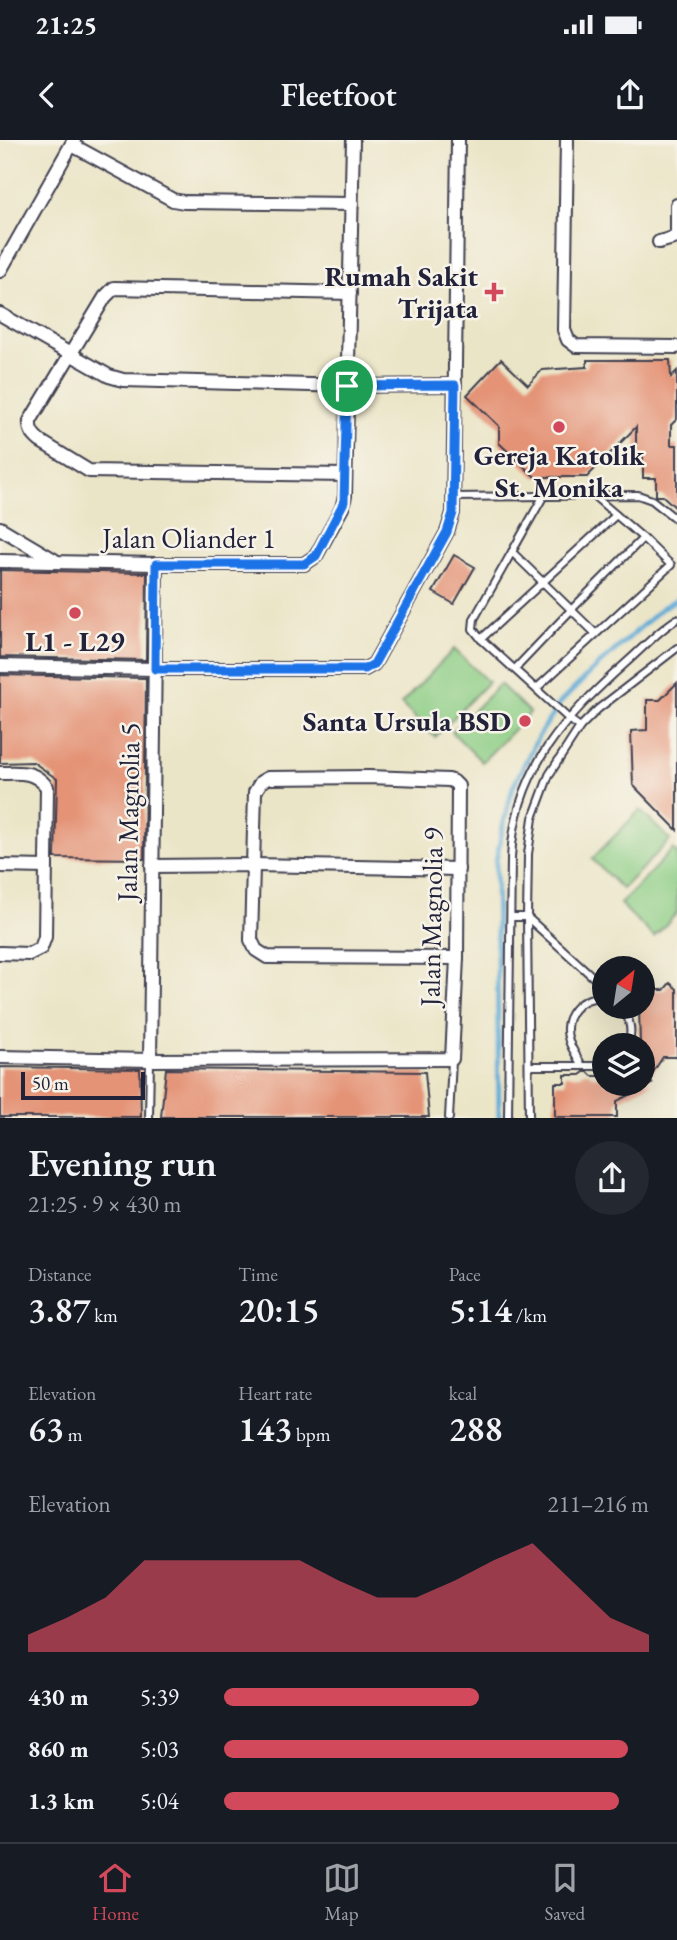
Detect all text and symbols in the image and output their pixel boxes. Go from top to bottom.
text: 21:25 [35,8,97,42]
text: Fleetfoot [280,74,397,116]
icon: back [28,76,66,114]
icon: share [611,76,649,114]
place label: Rumah Sakit Trijata [324,258,479,326]
marker: Rumah Sakit Trijata [484,282,504,302]
pin [317,356,377,416]
icon: arrive [328,367,366,405]
marker: Gereja Katolik St. Monika [551,419,567,435]
place label: Gereja Katolik St. Monika [474,437,645,505]
street label: Jalan Oliander 1 [100,520,276,556]
marker: L1 - L29 [67,605,83,621]
place label: L1 - L29 [25,623,125,659]
place label: Santa Ursula BSD [303,703,511,739]
marker: Santa Ursula BSD [517,713,533,729]
street label: Jalan Magnolia 5 [108,722,148,904]
street label: Jalan Magnolia 9 [411,827,451,1009]
north arrow [592,956,654,1018]
map controls [592,956,655,1096]
button: layers [592,1033,655,1096]
scale bar [21,1069,145,1100]
text: 50 m [32,1071,69,1096]
text: Evening run [28,1138,217,1187]
button: share [575,1141,649,1215]
text: 21:25 · 9 × 430 m [28,1189,181,1219]
text: Distance [28,1262,91,1287]
text: Time [238,1262,278,1287]
text: Pace [449,1262,481,1287]
text: 3.87 [28,1287,90,1332]
text: 20:15 [238,1287,320,1332]
text: 5:14 [449,1287,512,1332]
text: km [90,1303,118,1328]
text: /km [512,1303,547,1328]
text: Elevation [28,1381,96,1406]
text: Heart rate [238,1381,312,1406]
text: kcal [449,1381,477,1406]
text: 63 [28,1406,64,1451]
text: 143 [238,1406,292,1451]
text: 288 [449,1406,503,1451]
text: m [64,1422,83,1447]
text: bpm [292,1422,330,1447]
text: Elevation [28,1489,111,1519]
text: 211–216 m [548,1489,649,1519]
text: 430 m [28,1682,89,1712]
text: 5:39 [140,1682,179,1712]
text: 860 m [28,1734,89,1764]
text: 5:03 [140,1734,179,1764]
text: 1.3 km [28,1786,95,1816]
text: 5:04 [140,1786,179,1816]
tab: Home [92,1859,139,1926]
tab: Map [323,1859,361,1926]
tab: Saved [544,1859,585,1926]

